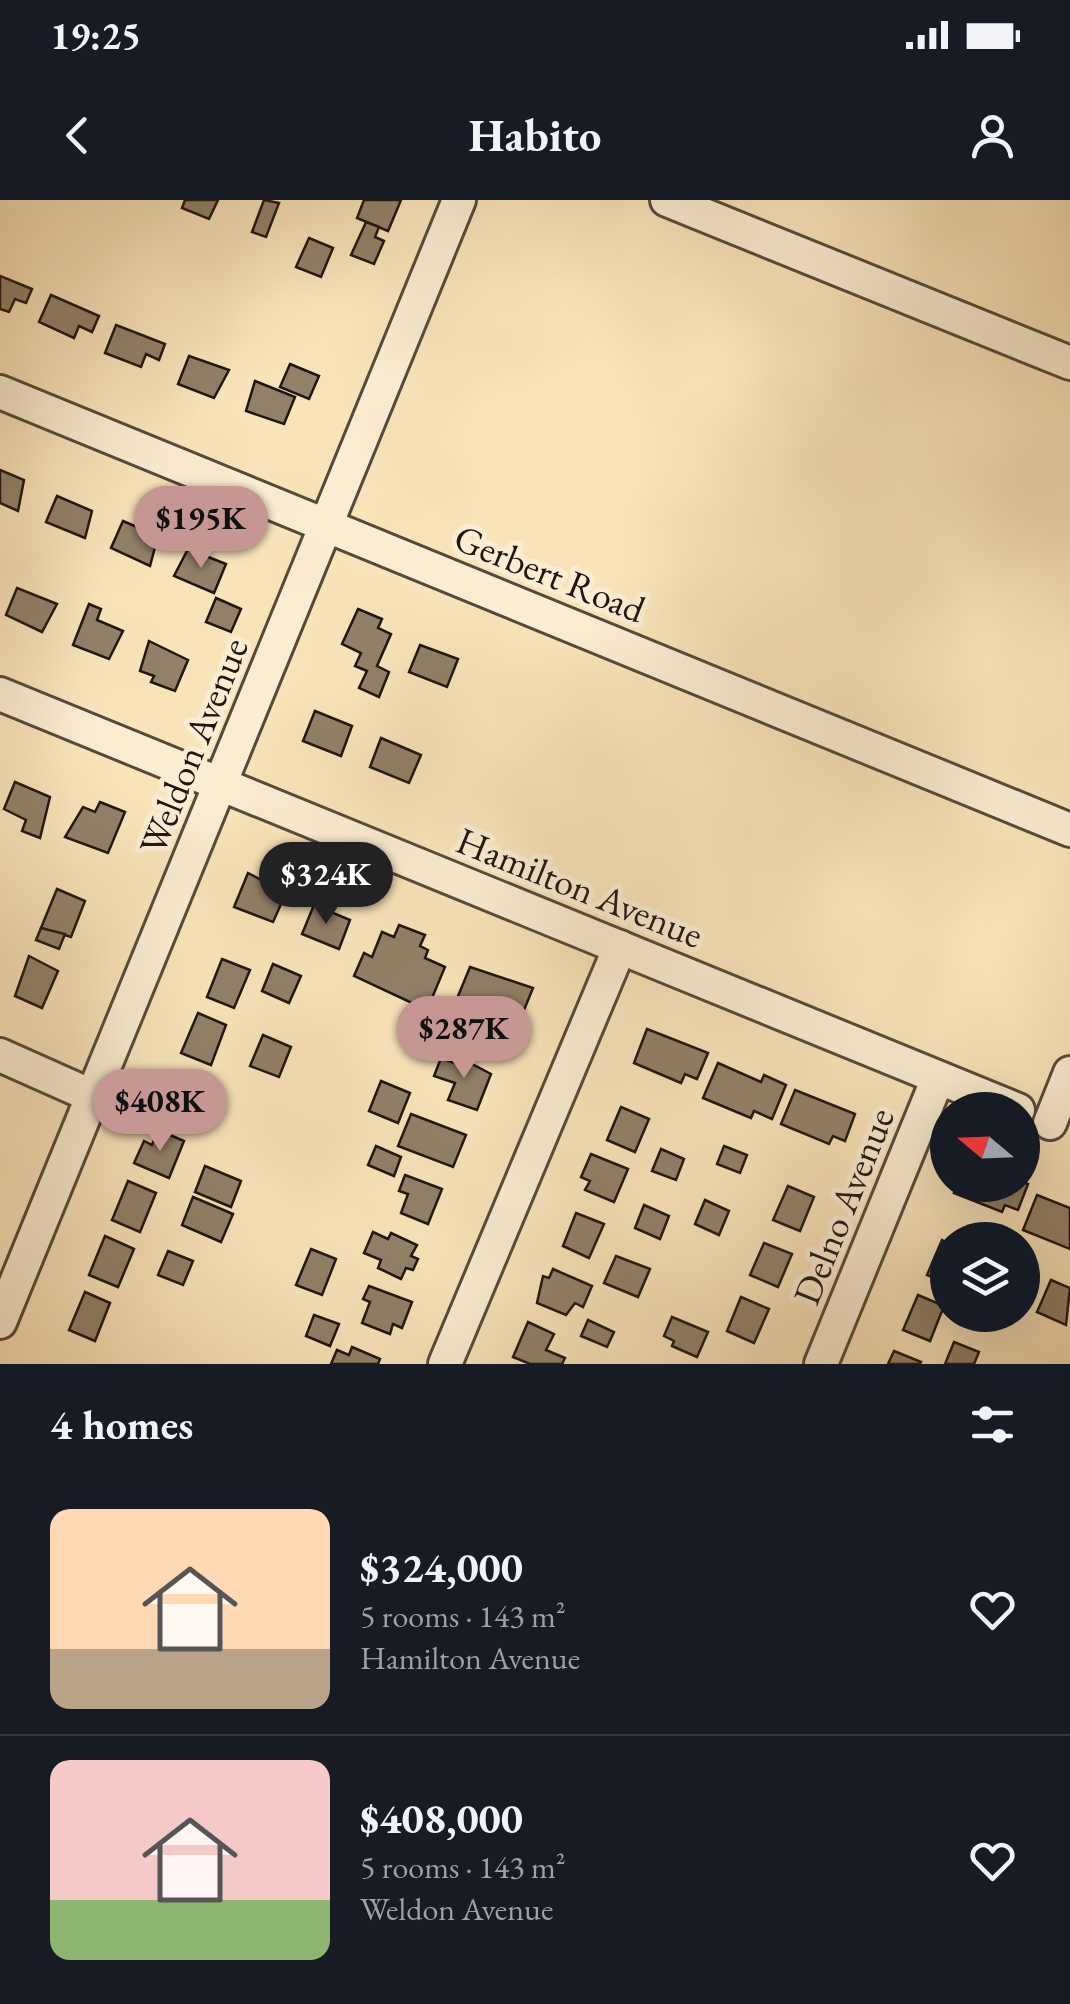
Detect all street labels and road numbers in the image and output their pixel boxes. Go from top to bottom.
street label: Gerbert Road [447,513,653,634]
street label: Weldon Avenue [127,630,259,862]
street label: Hamilton Avenue [450,815,710,959]
street label: Delno Avenue [781,1100,905,1312]

